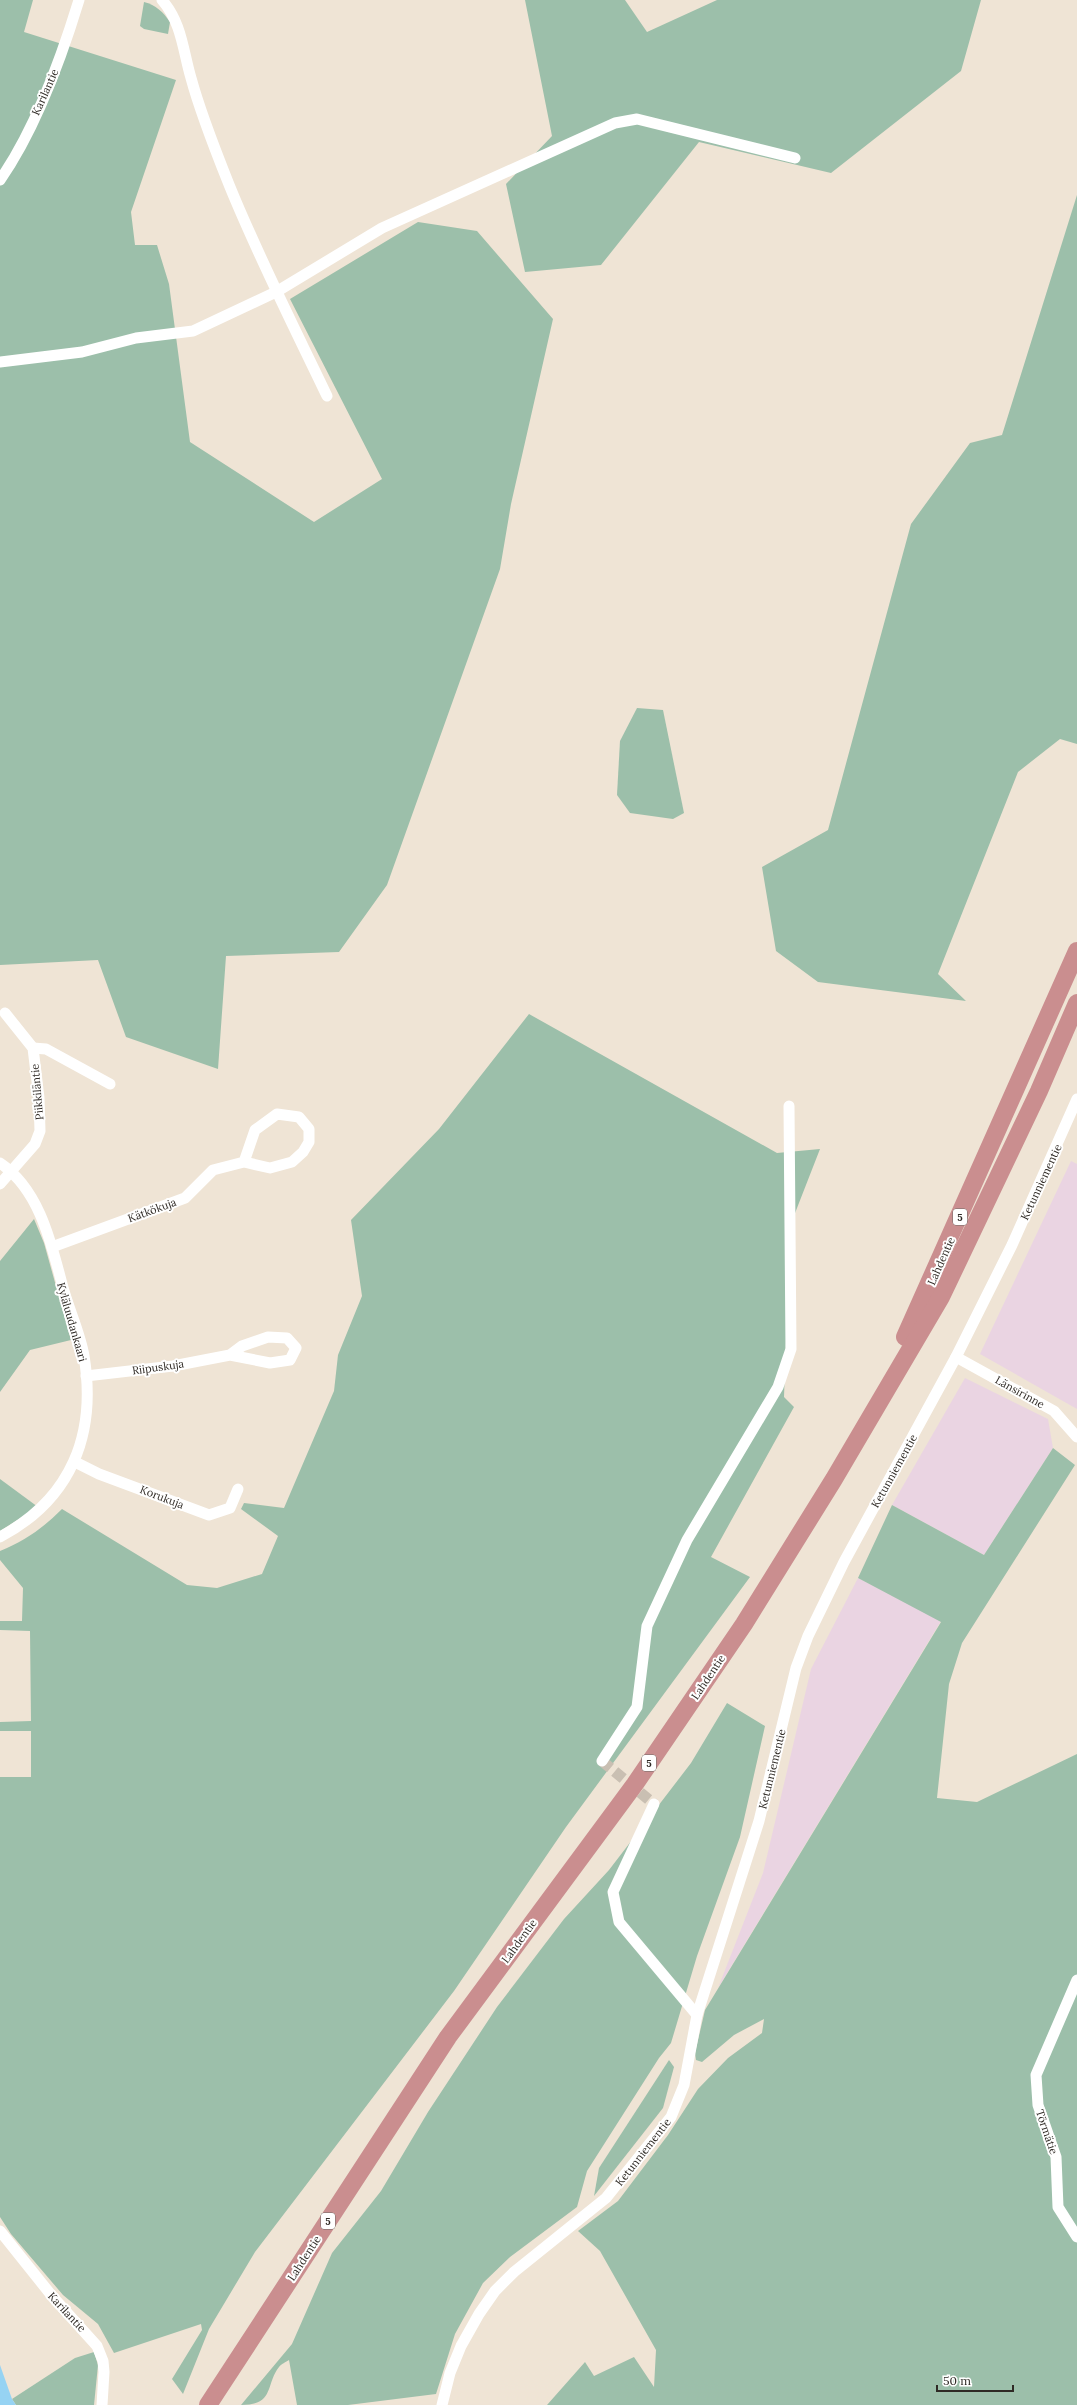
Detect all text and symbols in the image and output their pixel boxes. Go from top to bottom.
street label: Karilantie [29,66,61,118]
street label: Piikkiläntie [28,1063,46,1121]
street label: Ketunniementie [1017,1142,1065,1222]
street label: Kätkökuja [126,1195,178,1225]
road number: 5 [953,1209,967,1225]
street label: Lahdentie [924,1235,958,1287]
street label: Kyläluudankaari [54,1281,90,1363]
street label: Riipuskuja [131,1356,185,1378]
street label: Länsirinne [993,1373,1047,1411]
street label: Ketunniementie [868,1432,920,1510]
street label: Korukuja [138,1482,186,1512]
street label: Lahdentie [688,1652,728,1702]
street label: Ketunniementie [755,1727,789,1811]
road number: 5 [642,1755,656,1771]
street label: Lahdentie [498,1916,540,1966]
street label: Törmätie [1033,2108,1061,2156]
street label: Ketunniementie [612,2115,674,2189]
road number: 5 [321,2213,335,2229]
street label: Lahdentie [284,2233,324,2283]
street label: Karilantie [45,2289,89,2335]
scale bar [937,2367,1013,2393]
text: 50 m [943,2373,971,2388]

